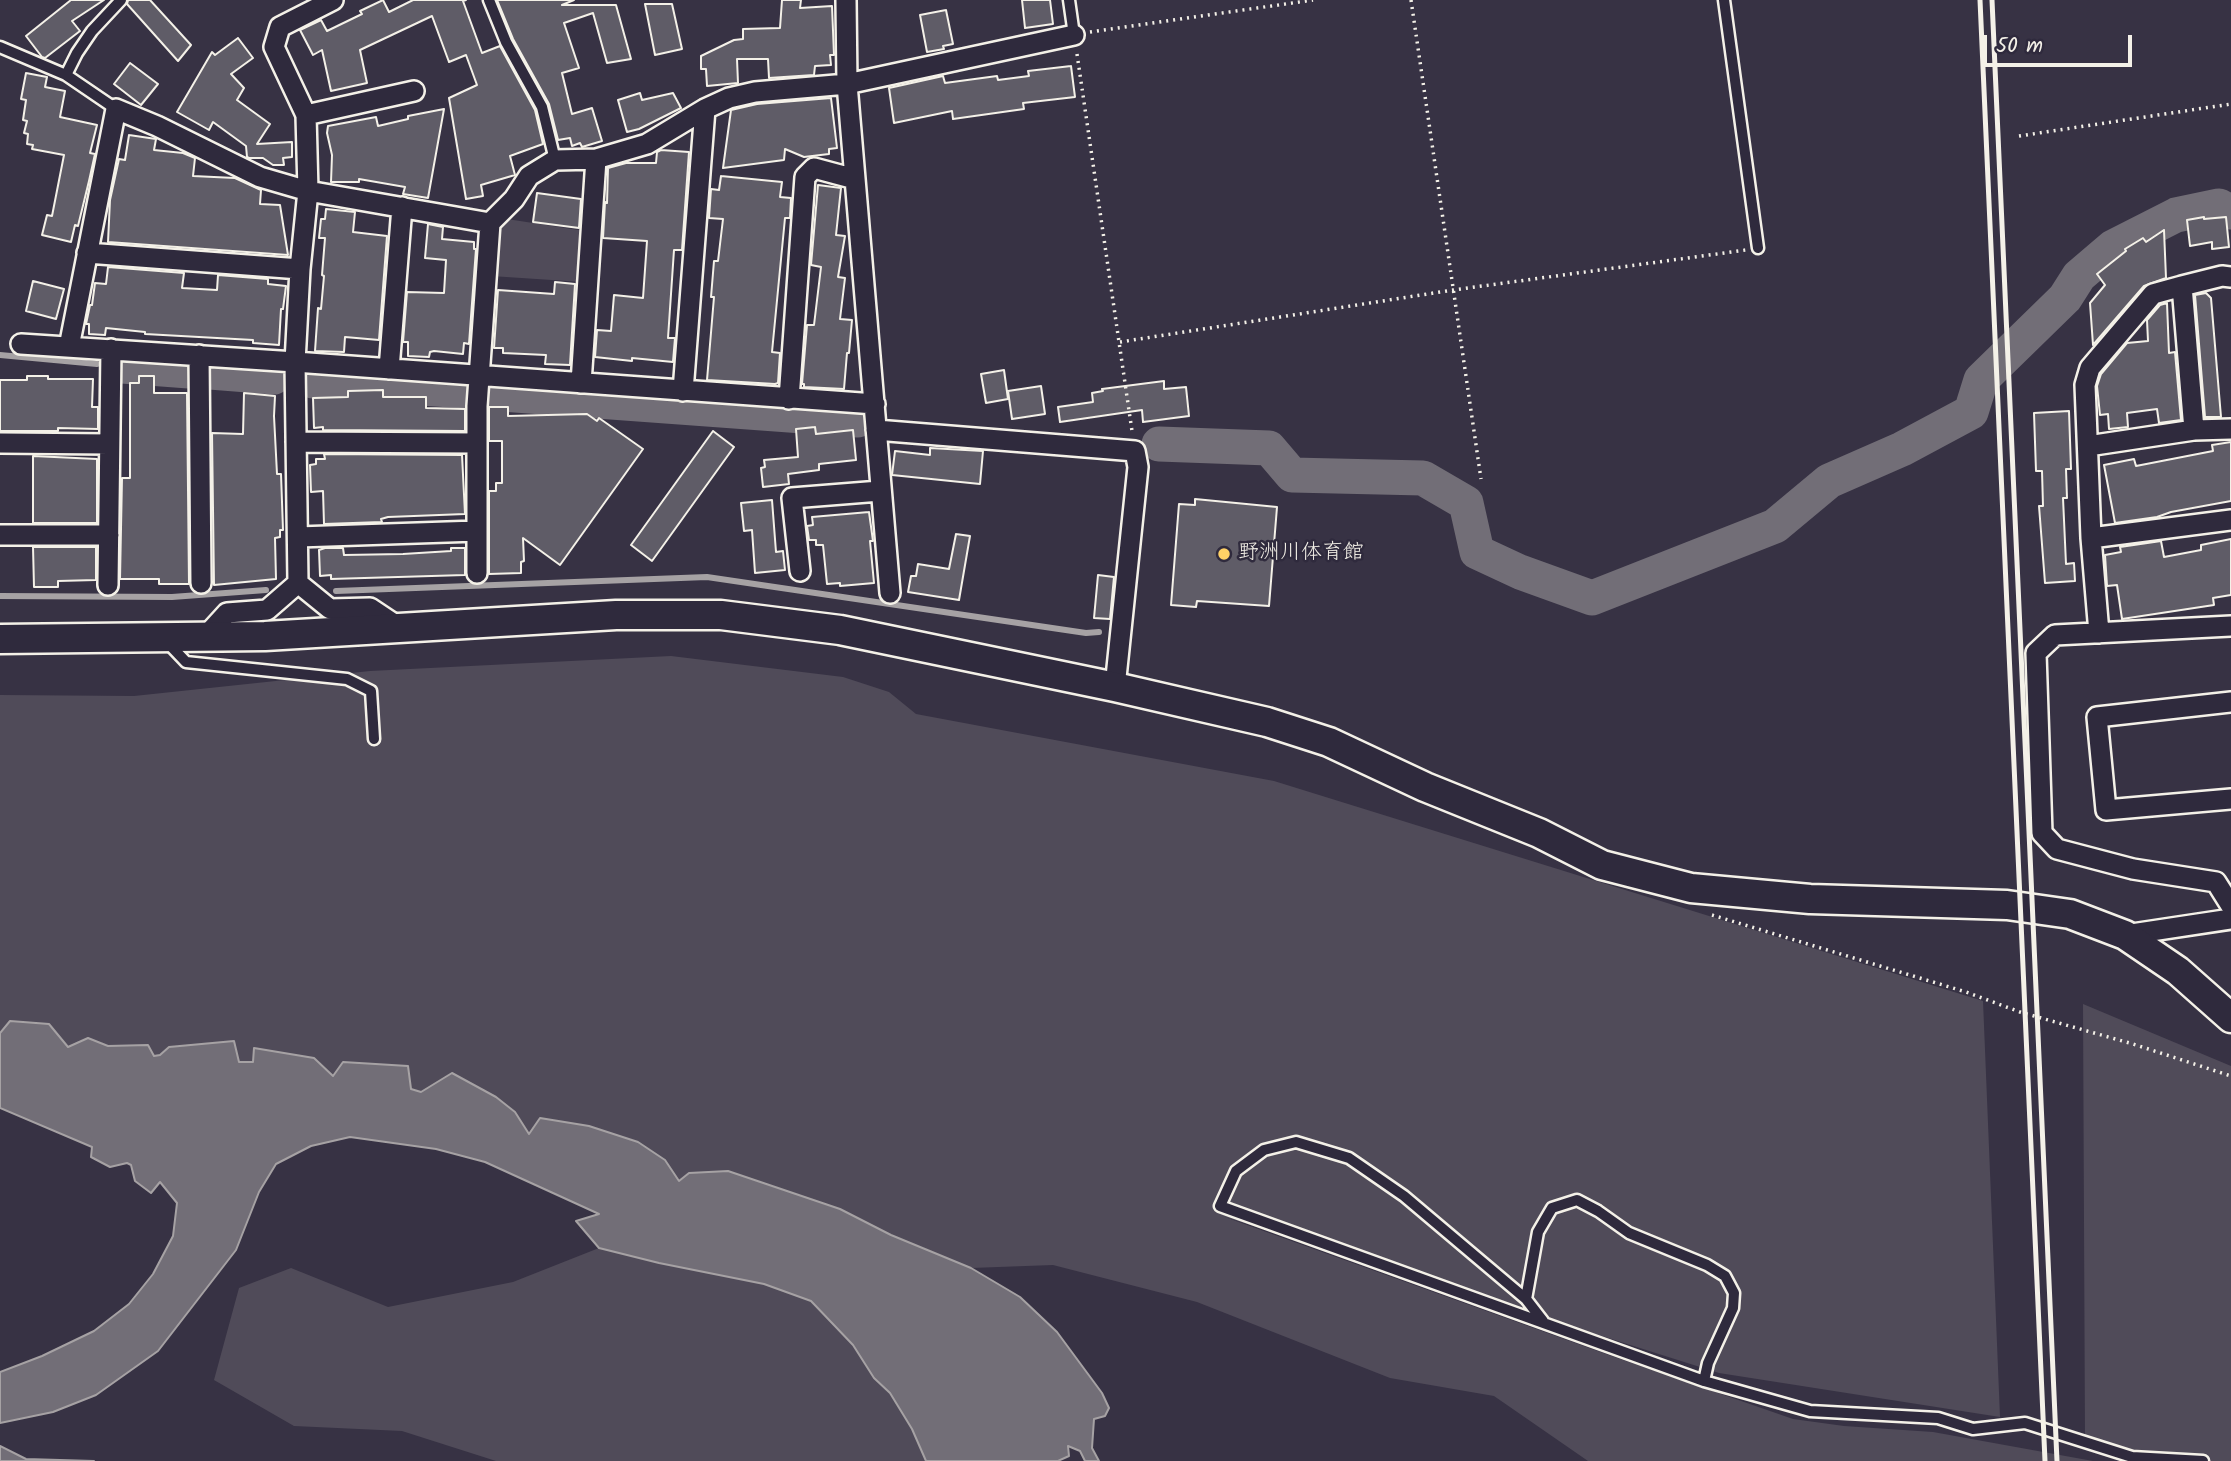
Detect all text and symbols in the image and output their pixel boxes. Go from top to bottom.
scale bar [1986,21,2135,65]
text: 50 m [1996,30,2043,63]
place label: 野洲川体育館 [1238,541,1364,567]
marker: 野洲川体育館 [1216,546,1232,562]

